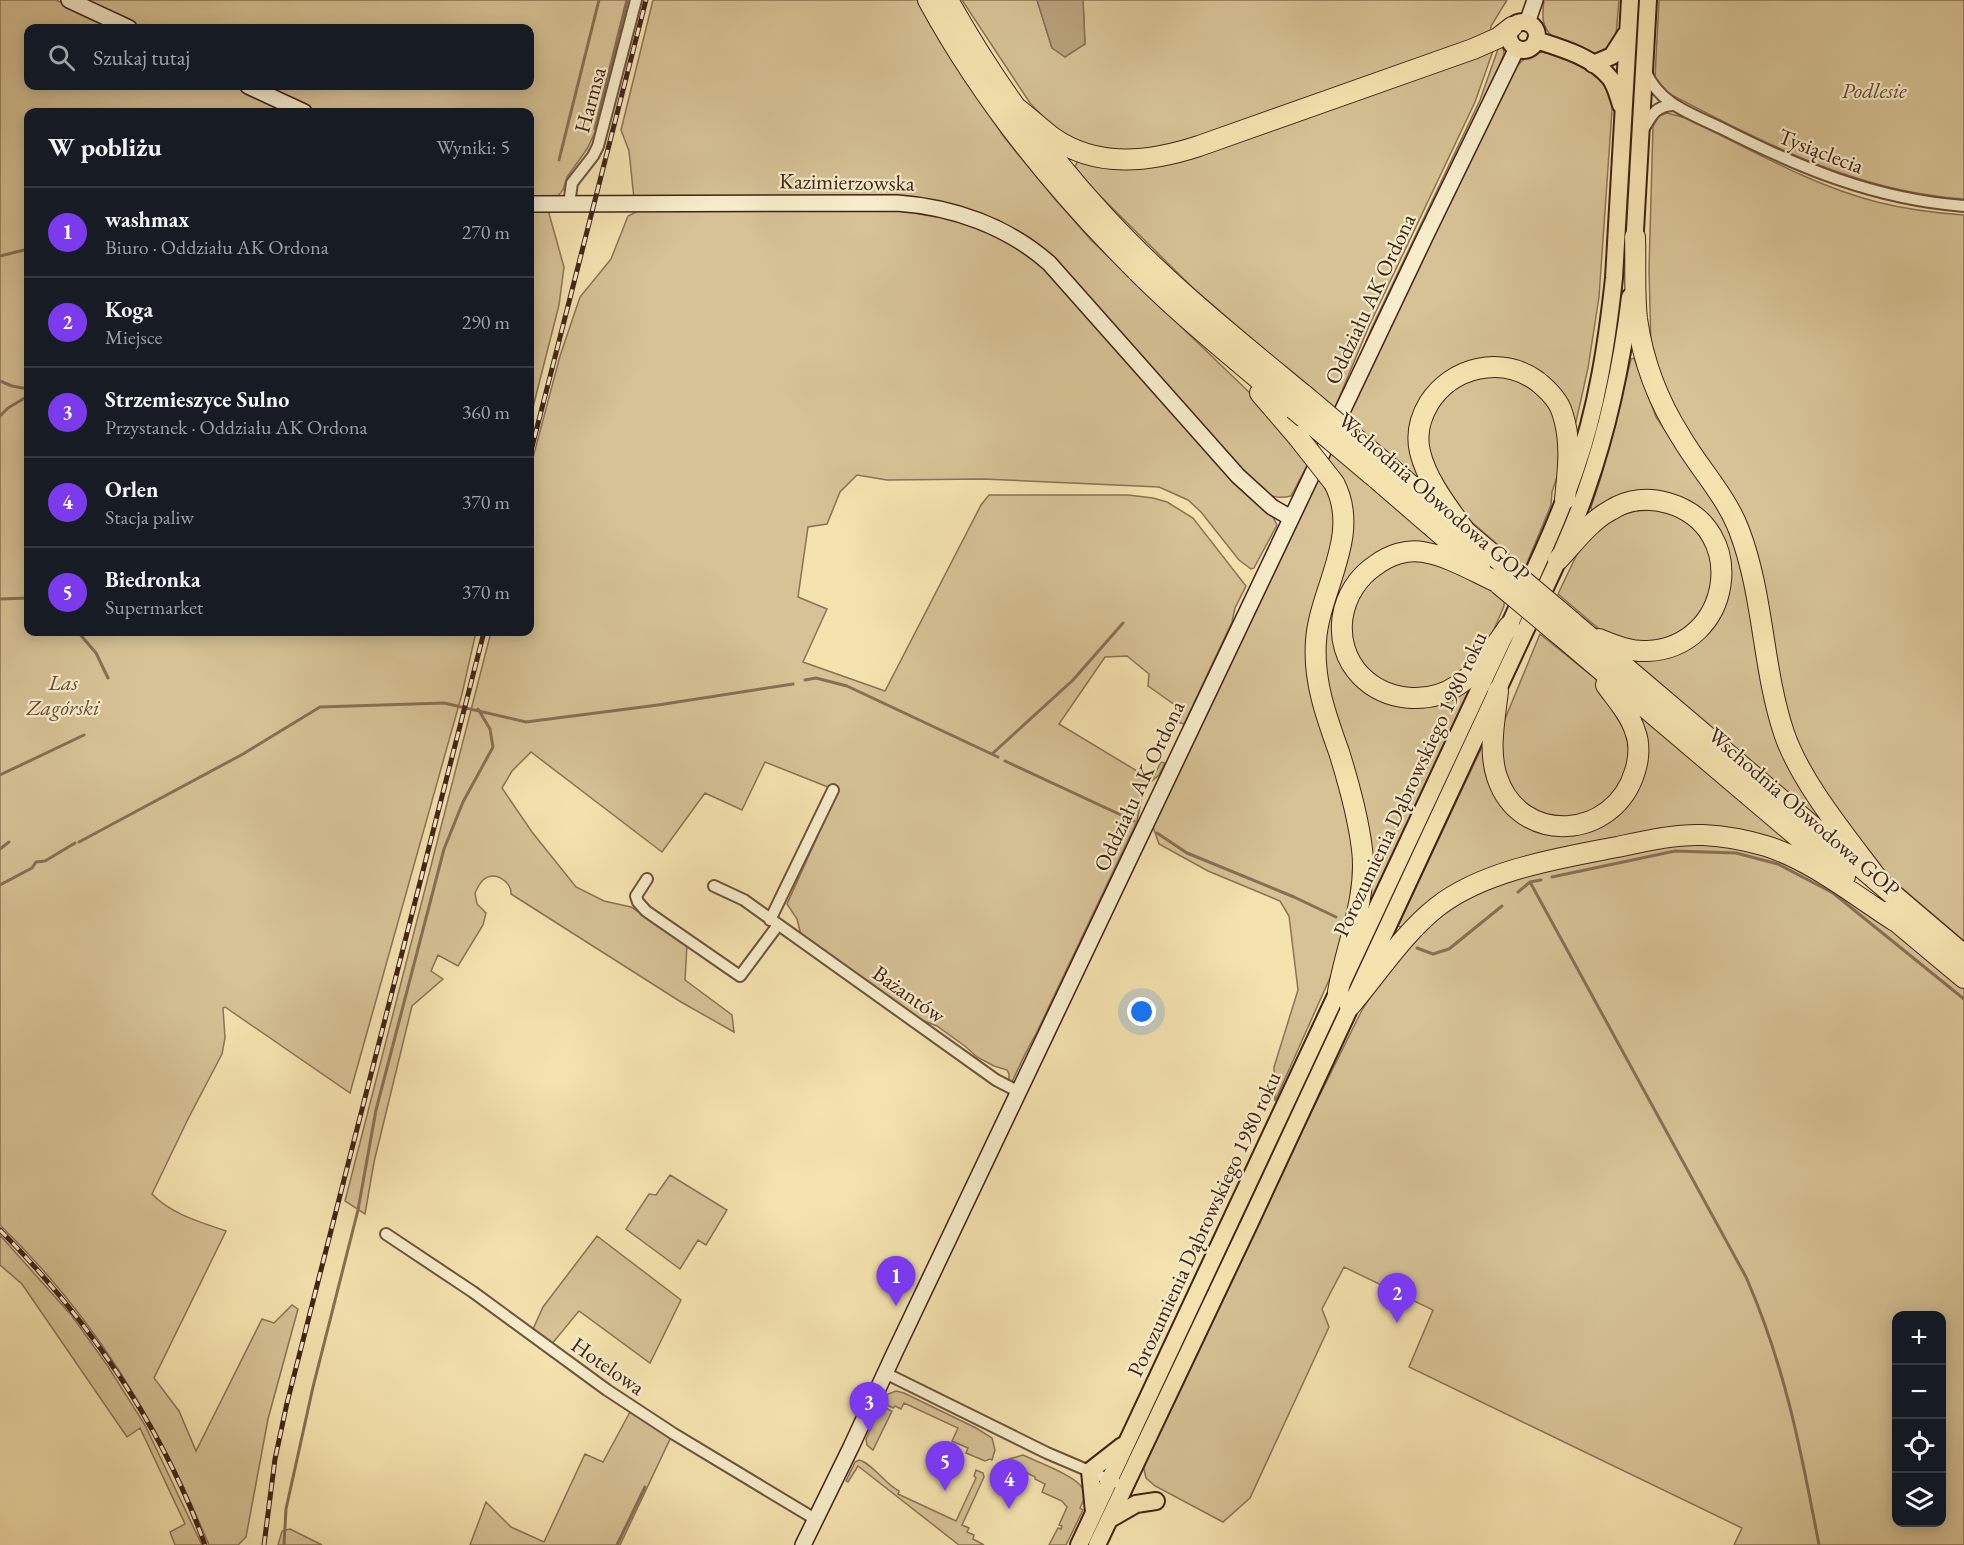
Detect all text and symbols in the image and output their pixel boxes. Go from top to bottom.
search box [24,24,534,90]
icon: search [45,41,78,74]
text: Szukaj tutaj [93,43,190,72]
street label: Harmsa [567,64,613,136]
park label: Podlesie [1841,76,1907,105]
street label: Tysiąclecia [1774,121,1868,181]
text: W pobliżu [48,130,162,164]
text: Wyniki: 5 [437,134,510,160]
street label: Kazimierzowska [779,166,915,198]
text: washmax [105,205,189,234]
street label: Oddziału AK Ordona [1318,209,1422,389]
text: 1 [62,219,73,245]
text: 270 m [462,219,510,245]
text: Biuro · Oddziału AK Ordona [105,234,329,260]
text: Koga [105,295,153,324]
text: 2 [62,309,73,335]
text: 290 m [462,309,510,335]
text: Miejsce [105,324,162,350]
text: Strzemieszyce Sulno [105,385,289,414]
text: 3 [62,399,73,425]
text: 360 m [462,399,510,425]
street label: Wschodnia Obwodowa GOP [1332,406,1536,588]
text: Przystanek · Oddziału AK Ordona [105,414,368,440]
text: Orlen [105,475,158,504]
text: 4 [62,489,73,515]
text: 370 m [462,489,510,515]
text: Stacja paliw [105,504,194,530]
text: Biedronka [105,565,201,594]
text: 5 [62,579,73,605]
text: 370 m [462,579,510,605]
text: Supermarket [105,594,203,620]
street label: Porozumienia Dąbrowskiego 1980 roku [1326,626,1494,941]
park label: Las Zagórski [26,668,101,722]
street label: Oddziału AK Ordona [1087,696,1191,876]
street label: Wschodnia Obwodowa GOP [1702,721,1906,903]
street label: Bażantów [867,958,952,1030]
your location [1127,997,1156,1026]
street label: Porozumienia Dąbrowskiego 1980 roku [1120,1066,1288,1381]
pin: 1 [876,1256,916,1306]
pin: 2 [1378,1274,1416,1323]
map controls [1892,1311,1946,1527]
button: + [1892,1311,1946,1365]
street label: Hotelowa [565,1330,651,1402]
button: − [1892,1365,1946,1419]
pin: 3 [850,1382,888,1432]
button: locate [1892,1419,1946,1473]
pin: 5 [926,1442,964,1491]
pin: 4 [990,1460,1028,1509]
button: layers [1892,1473,1946,1527]

